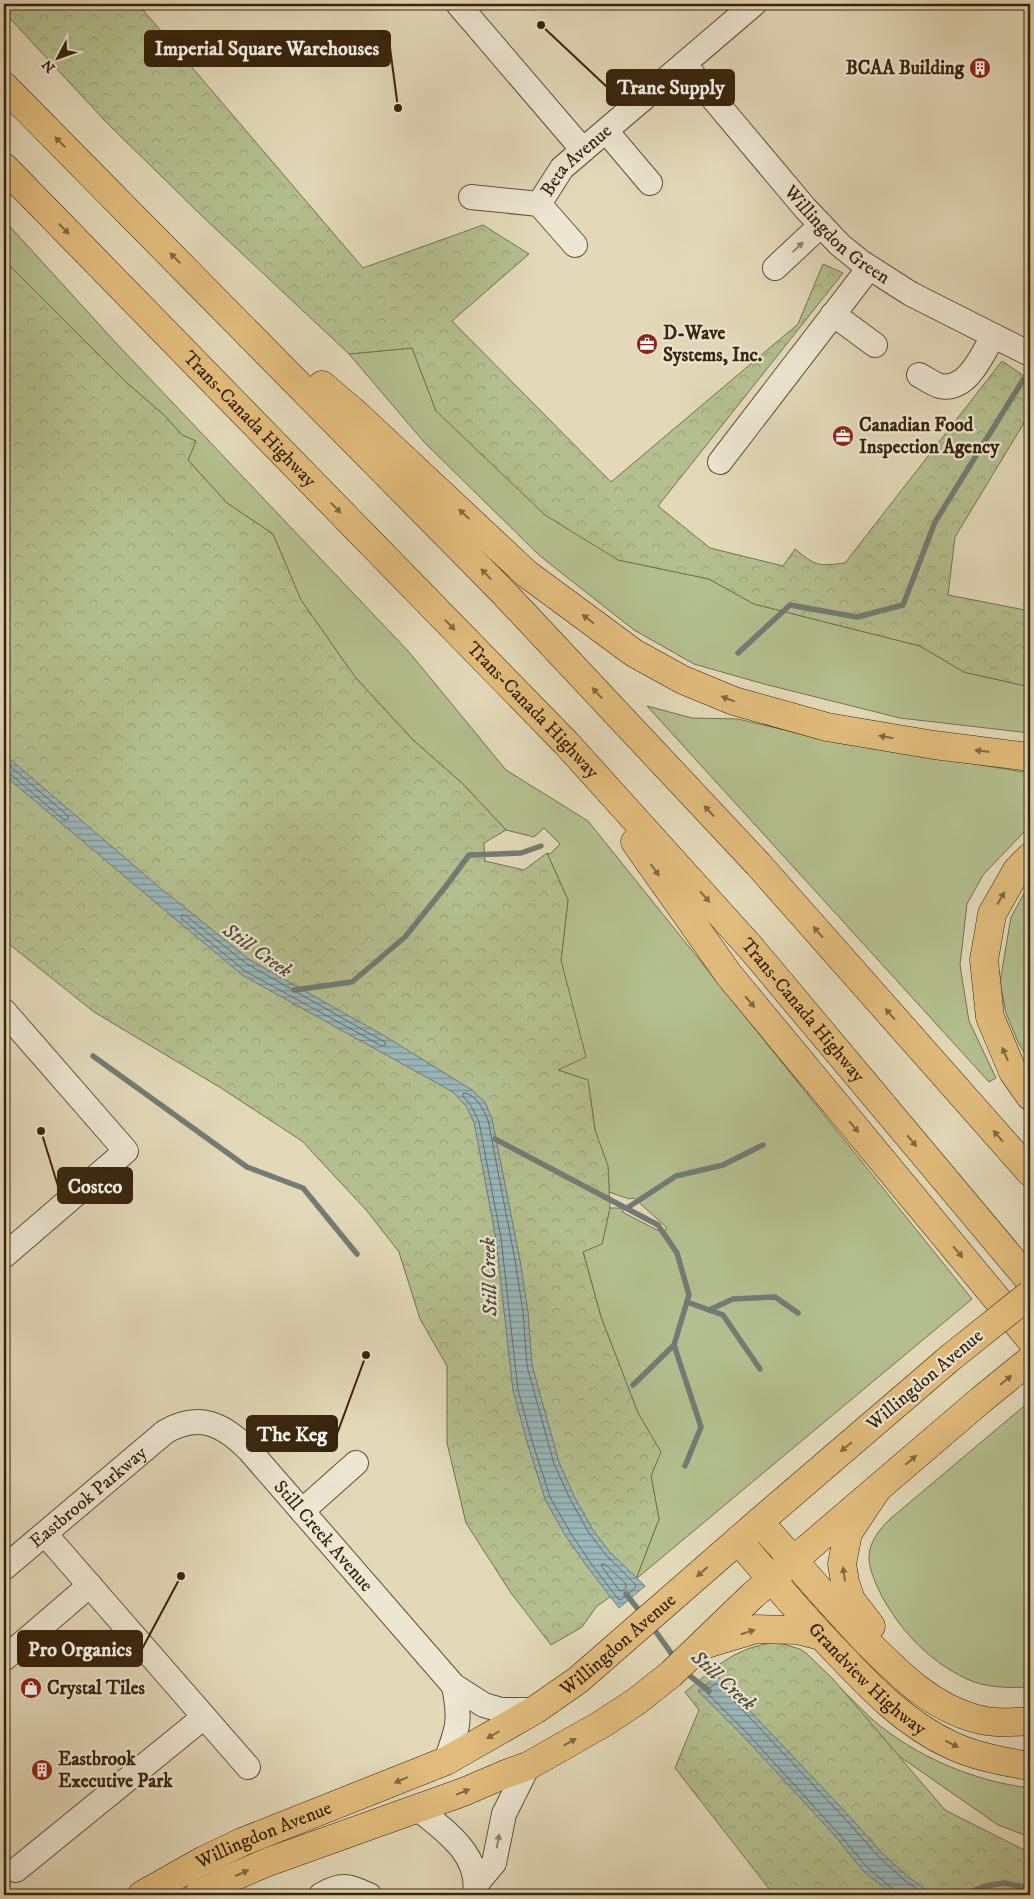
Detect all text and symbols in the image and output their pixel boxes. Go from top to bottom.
callout: Imperial Square Warehouses [145,31,390,66]
north arrow [32,32,82,82]
text: Imperial Square Warehouses [155,37,379,62]
text: N [38,55,60,76]
building icon: BCAA Building [968,56,992,80]
place label: BCAA Building [846,57,965,80]
callout: Trane Supply [607,70,734,105]
text: Trane Supply [616,76,725,101]
street label: Beta Avenue [536,119,617,200]
one-way arrow [54,137,66,149]
street label: Willingdon Green [779,180,894,289]
one-way arrow [58,223,70,235]
one-way arrow [792,241,804,253]
one-way arrow [169,252,181,264]
place label: D-Wave Systems, Inc. [663,322,763,367]
office icon: D-Wave Systems, Inc. [635,332,659,356]
street label: Trans-Canada Highway [178,346,322,492]
place label: Canadian Food Inspection Agency [859,414,1000,459]
office icon: Canadian Food Inspection Agency [831,424,855,448]
one-way arrow [330,502,342,514]
one-way arrow [458,508,470,520]
one-way arrow [480,569,492,581]
one-way arrow [582,613,595,624]
one-way arrow [444,618,456,630]
street label: Trans-Canada Highway [462,637,605,784]
one-way arrow [591,687,603,699]
one-way arrow [720,695,735,703]
one-way arrow [877,732,893,740]
one-way arrow [974,747,990,755]
one-way arrow [703,805,715,817]
one-way arrow [650,863,660,877]
one-way arrow [699,891,711,903]
one-way arrow [997,891,1005,906]
water label: Still Creek [217,918,297,984]
one-way arrow [812,925,823,938]
street label: Trans-Canada Highway [736,933,871,1088]
one-way arrow [745,995,756,1008]
one-way arrow [884,1008,896,1020]
one-way arrow [1001,1047,1009,1061]
one-way arrow [849,1120,860,1133]
one-way arrow [992,1130,1004,1142]
one-way arrow [906,1135,918,1147]
callout: Costco [58,1168,132,1203]
text: Costco [68,1175,123,1200]
water label: Still Creek [476,1237,504,1318]
one-way arrow [953,1245,964,1258]
street label: Willingdon Avenue [861,1324,988,1436]
one-way arrow [1000,1374,1013,1385]
callout: The Keg [247,1416,337,1451]
text: The Keg [256,1423,328,1448]
street label: Eastbrook Parkway [25,1440,152,1553]
one-way arrow [840,1441,853,1452]
one-way arrow [904,1454,917,1465]
street label: Still Creek Avenue [269,1475,378,1596]
one-way arrow [696,1566,708,1577]
one-way arrow [840,1566,848,1582]
street label: Willingdon Avenue [555,1588,681,1701]
street label: Grandview Highway [803,1618,931,1741]
one-way arrow [740,1627,755,1635]
callout: Pro Organics [18,1631,142,1666]
text: Pro Organics [28,1638,132,1663]
water label: Still Creek [685,1645,761,1717]
shop icon: Crystal Tiles [19,1676,43,1700]
place label: Crystal Tiles [47,1677,146,1700]
one-way arrow [487,1730,500,1739]
one-way arrow [563,1738,578,1746]
one-way arrow [944,1740,959,1749]
place label: Eastbrook Executive Park [58,1748,173,1793]
building icon: Eastbrook Executive Park [30,1758,54,1782]
one-way arrow [394,1776,408,1784]
one-way arrow [456,1788,471,1796]
street label: Willingdon Avenue [191,1796,335,1874]
one-way arrow [494,1832,502,1848]
one-way arrow [234,1869,249,1877]

